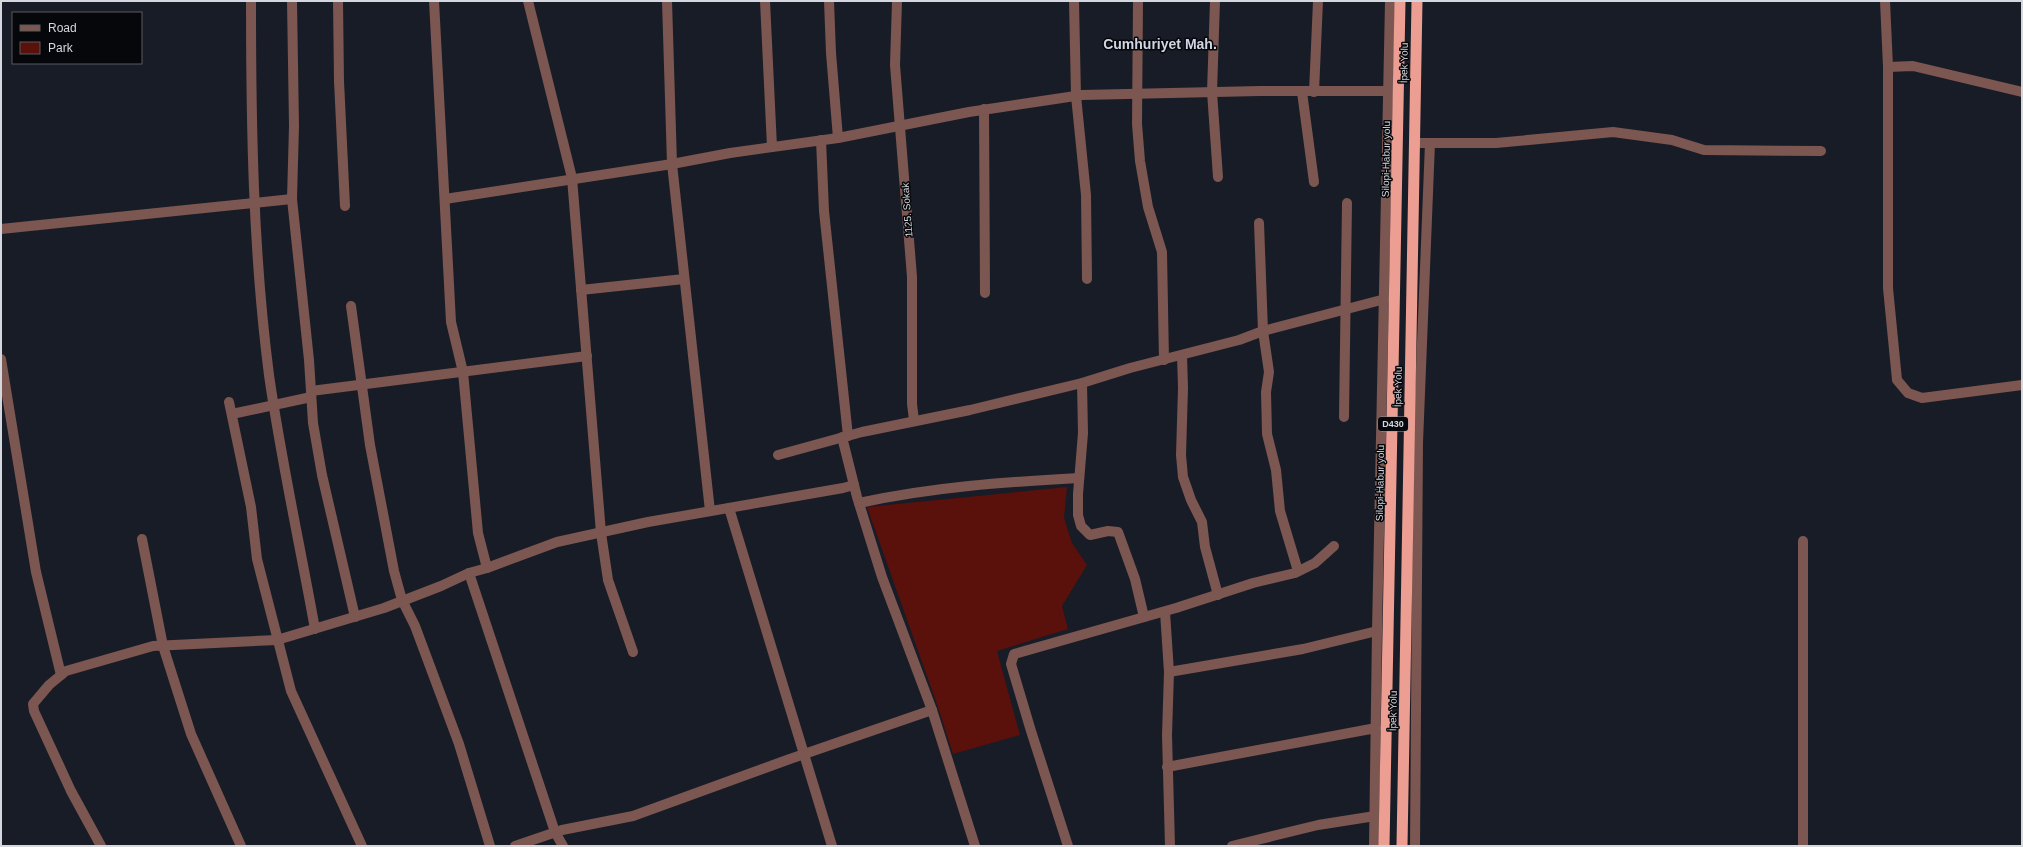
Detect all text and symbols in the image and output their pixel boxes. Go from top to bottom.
legend [12,12,142,64]
text: Road [48,21,77,35]
district label: Cumhuriyet Mah. [1103,36,1217,52]
text: Park [48,41,74,55]
street label: İpek Yolu [1397,43,1410,83]
street label: Silopi-Habur yolu [1380,121,1392,197]
street label: 1125. Sokak [900,181,914,238]
street label: İpek Yolu [1391,367,1404,407]
road number: D430 [1378,417,1408,431]
street label: Silopi-Habur yolu [1374,445,1386,521]
street label: İpek Yolu [1386,691,1399,731]

